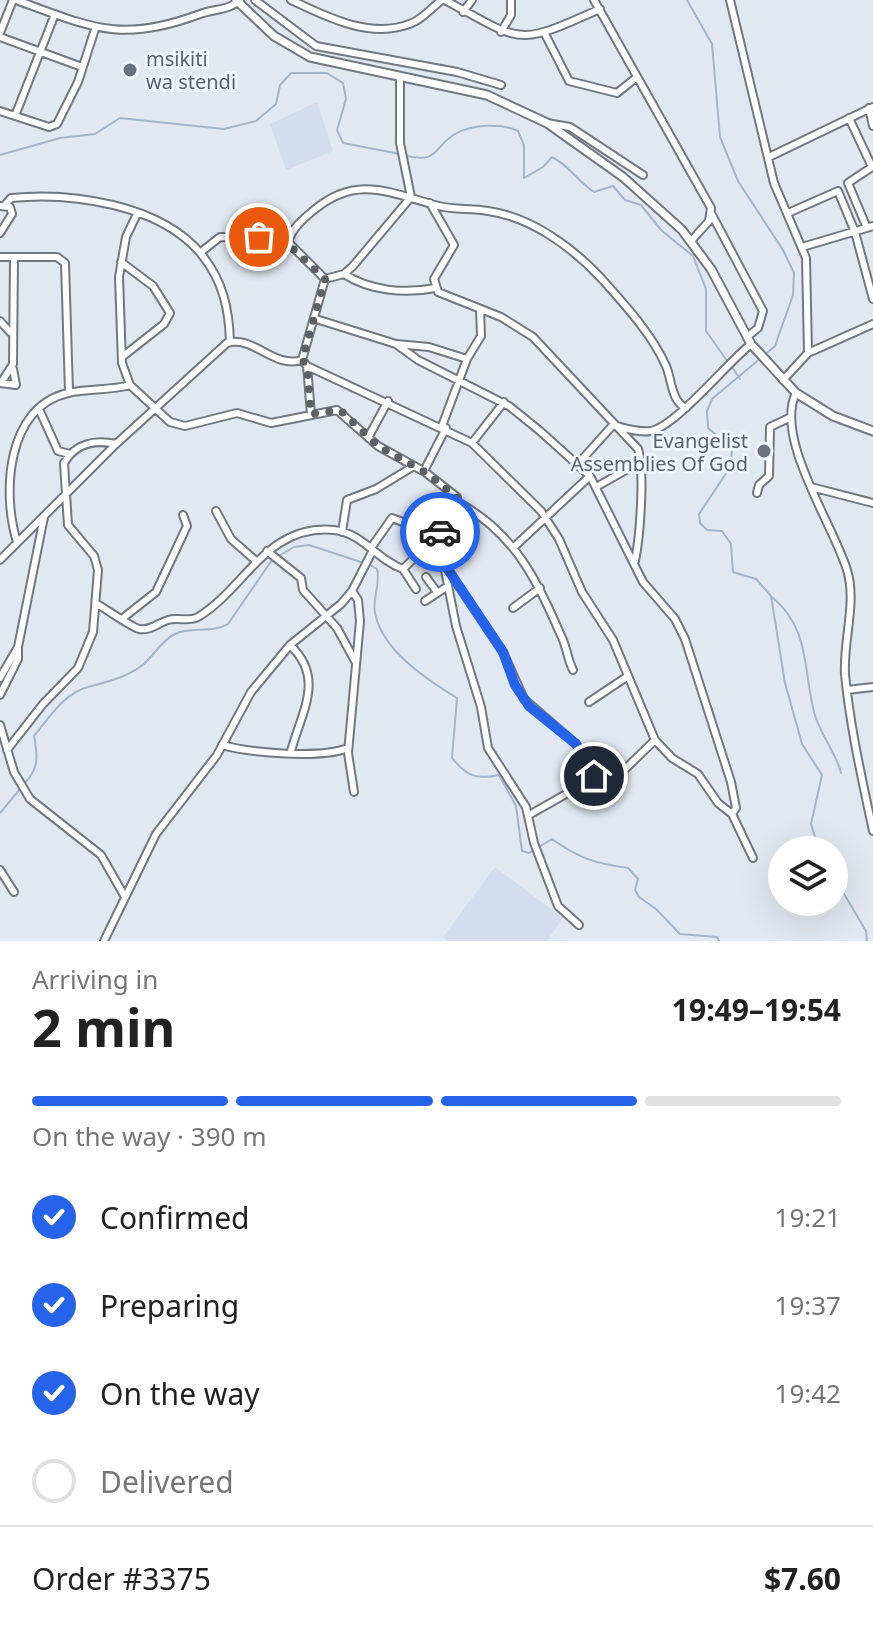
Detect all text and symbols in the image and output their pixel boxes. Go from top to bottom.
place label: msikiti wa stendi [146,45,236,95]
marker: msikiti wa stendi [121,61,139,79]
pin [225,203,293,271]
icon: bag [237,215,281,259]
place label: Evangelist Assemblies Of God [571,427,748,477]
marker: Evangelist Assemblies Of God [755,442,773,460]
courier [400,492,480,572]
icon: car [418,510,462,554]
pin [560,742,628,810]
icon: home [572,754,616,798]
map controls [768,836,848,916]
button: layers [768,836,848,916]
text: Arriving in [32,961,158,997]
text: 19:49–19:54 [672,989,841,1030]
text: 2 min [32,991,175,1062]
text: On the way · 390 m [32,1118,266,1154]
icon: check [32,1195,76,1239]
text: Confirmed [100,1197,250,1238]
text: 19:21 [775,1199,841,1235]
icon: check [32,1283,76,1327]
text: Preparing [100,1285,239,1326]
text: 19:37 [775,1287,841,1323]
icon: check [32,1371,76,1415]
text: On the way [100,1373,260,1414]
text: 19:42 [775,1375,841,1411]
text: Delivered [100,1461,234,1502]
text: Order #3375 [32,1558,211,1599]
text: $7.60 [764,1558,841,1599]

